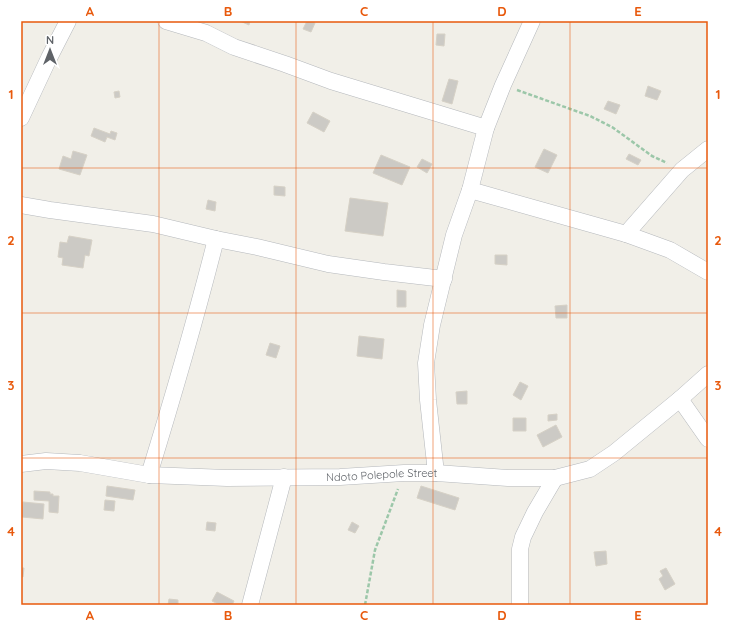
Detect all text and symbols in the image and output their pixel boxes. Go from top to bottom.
text: A [86,3,95,19]
text: B [224,3,232,19]
text: C [360,3,368,19]
text: D [497,3,507,19]
text: E [634,3,642,19]
north arrow [30,30,70,70]
text: N [46,33,54,47]
text: 1 [8,86,14,102]
text: 1 [715,86,721,102]
text: 2 [7,232,15,248]
text: 2 [714,232,722,248]
text: 3 [8,377,15,393]
text: 3 [715,377,722,393]
street label: Ndoto Polepole Street [326,466,438,484]
text: 4 [7,523,15,539]
text: 4 [714,523,722,539]
text: A [86,607,95,623]
text: B [224,607,232,623]
text: C [360,607,368,623]
text: D [497,607,507,623]
text: E [634,607,642,623]

